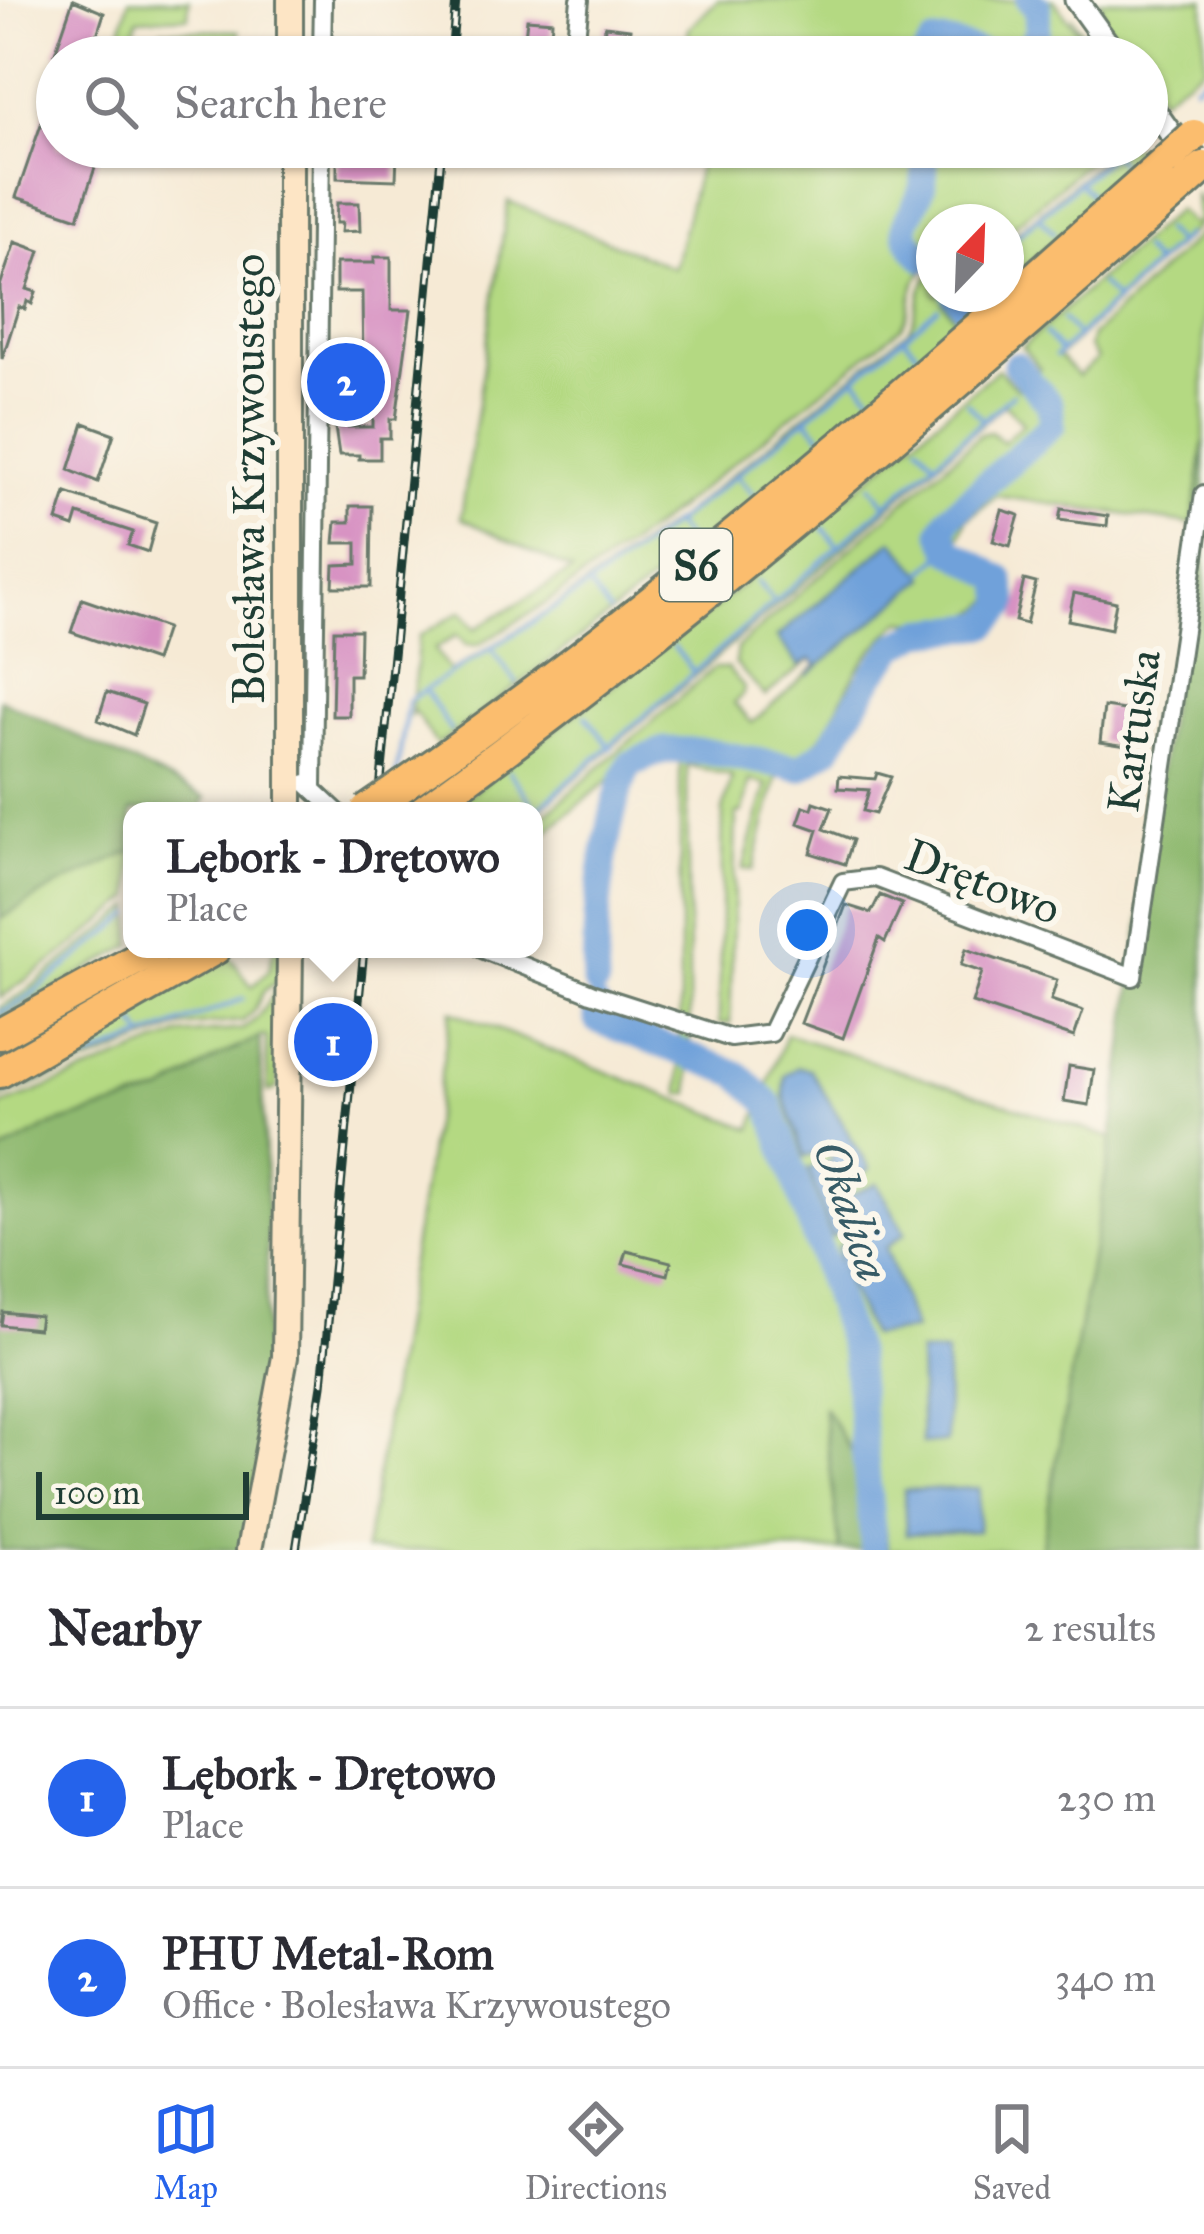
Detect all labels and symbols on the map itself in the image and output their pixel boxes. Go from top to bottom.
north arrow [916,204,1024,312]
street label: Bolesława Krzywoustego [221,254,276,704]
pin: 2 [307,337,385,427]
road number: S6 [660,529,732,601]
street label: Kartuska [1095,646,1172,816]
street label: Drętowo [897,827,1068,936]
your location [777,900,837,960]
pin: 1 [294,997,372,1087]
water label: Okalica [801,1132,904,1288]
scale bar [36,1466,249,1519]

